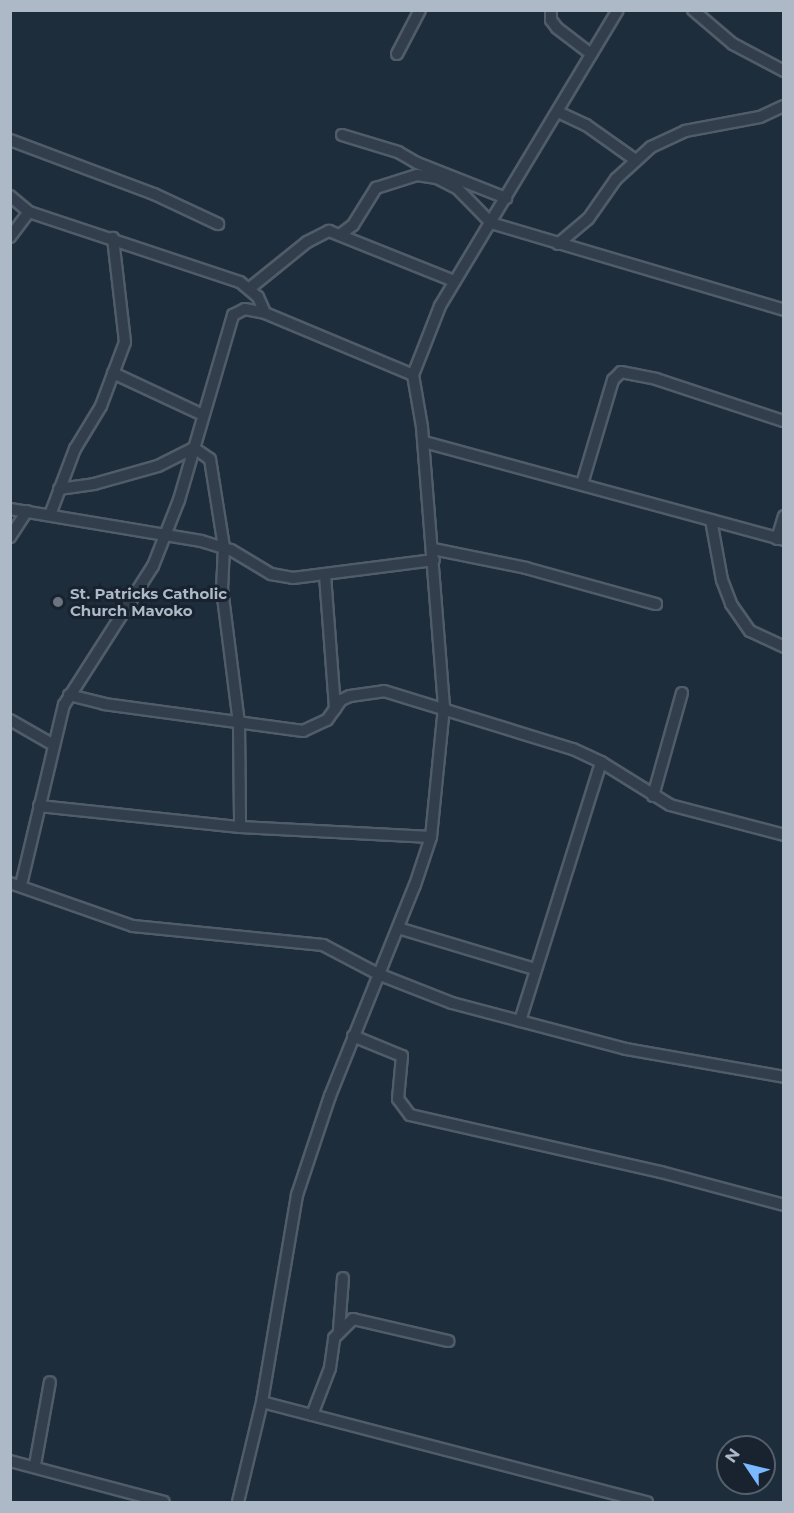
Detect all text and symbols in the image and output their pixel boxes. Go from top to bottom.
place label: St. Patricks Catholic Church Mavoko [70,584,227,619]
marker: St. Patricks Catholic Church Mavoko [51,595,65,609]
north arrow [716,1435,776,1495]
text: N [721,1445,744,1466]

